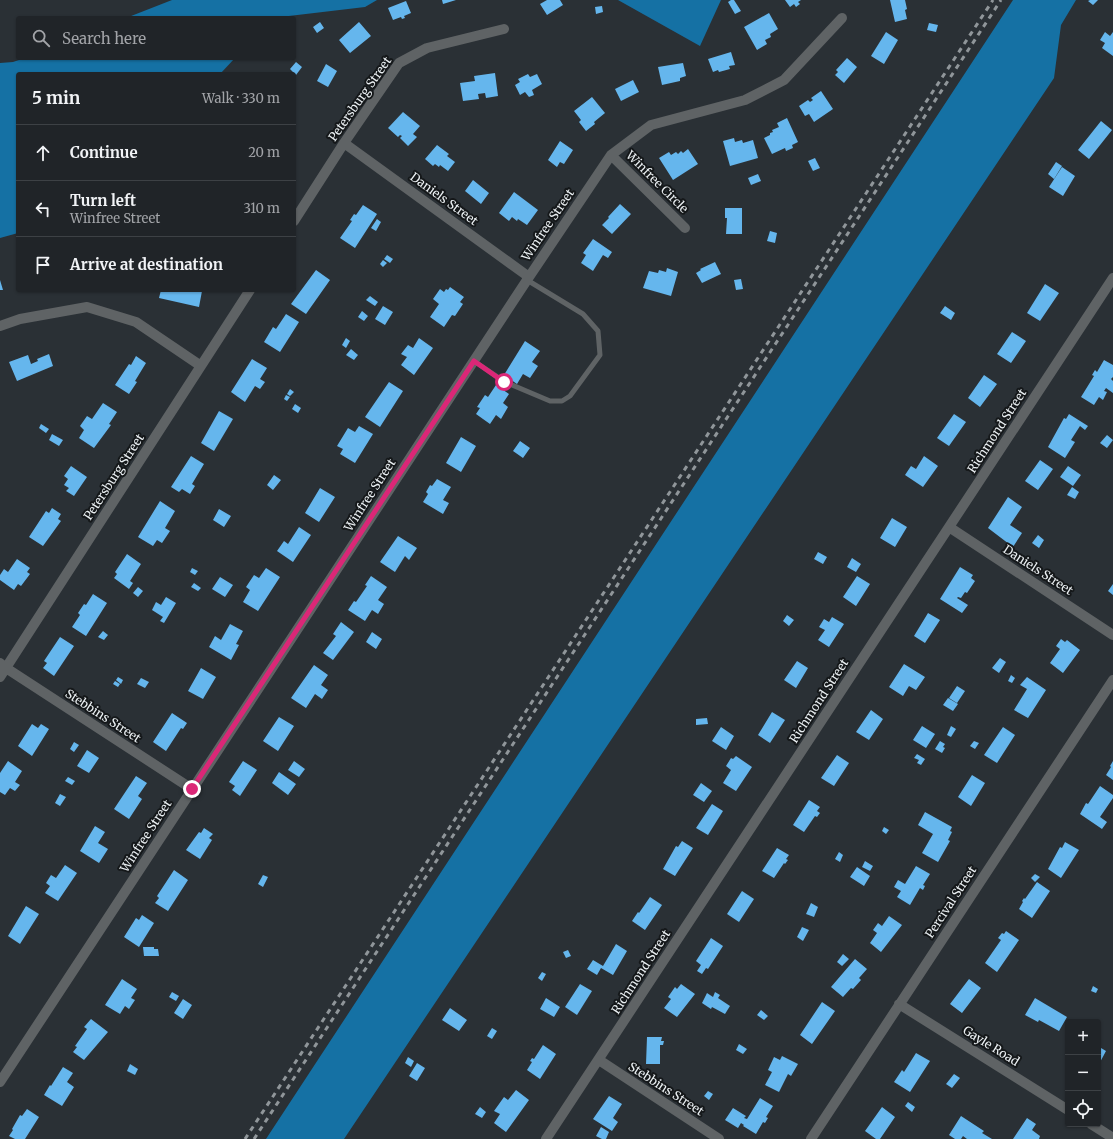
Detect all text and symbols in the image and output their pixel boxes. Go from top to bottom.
search box [16,16,296,60]
icon: search [30,27,52,49]
text: Search here [62,29,146,48]
street label: Petersburg Street [325,53,395,144]
text: 5 min [32,87,80,109]
text: Walk · 330 m [202,90,280,107]
icon: ahead [32,142,54,164]
text: Continue [70,143,138,162]
text: 20 m [248,144,280,161]
street label: Winfree Circle [622,147,692,216]
street label: Daniels Street [407,169,481,228]
street label: Winfree Street [517,186,577,264]
text: Turn left [70,191,136,210]
icon: left [32,198,54,220]
text: 310 m [243,200,280,217]
text: Winfree Street [70,210,160,227]
icon: arrive [32,254,54,276]
text: Arrive at destination [70,255,223,274]
route start [495,373,513,391]
street label: Richmond Street [964,386,1030,476]
street label: Petersburg Street [80,431,147,523]
street label: Winfree Street [340,455,399,535]
street label: Daniels Street [1001,541,1076,598]
street label: Richmond Street [786,656,852,746]
street label: Stebbins Street [63,686,144,746]
route end [183,780,201,798]
street label: Winfree Street [116,796,175,876]
street label: Percival Street [922,863,980,941]
street label: Richmond Street [608,927,674,1017]
map controls [1065,1019,1101,1127]
button: + [1065,1019,1101,1055]
street label: Gayle Road [960,1022,1022,1069]
button: − [1065,1055,1101,1091]
street label: Stebbins Street [626,1059,707,1119]
button: locate [1065,1091,1101,1127]

